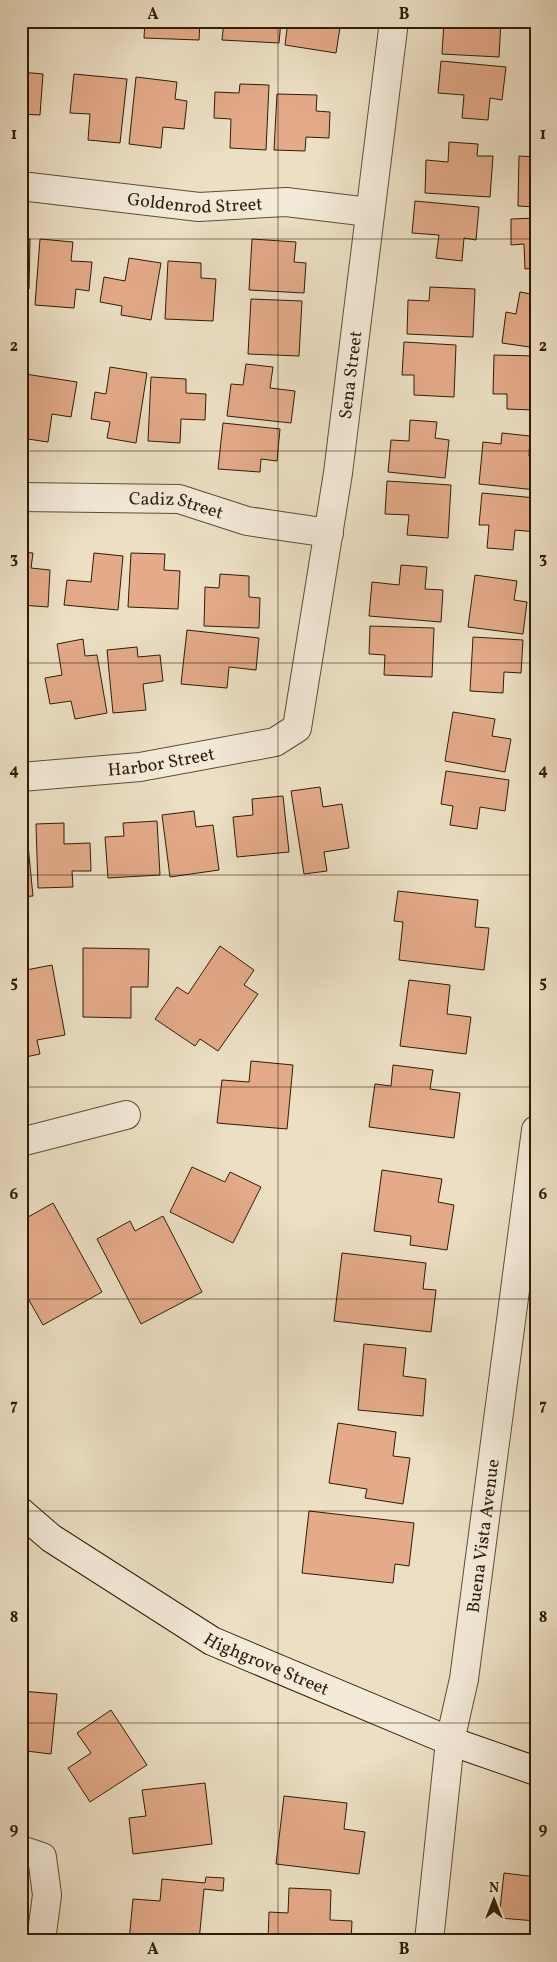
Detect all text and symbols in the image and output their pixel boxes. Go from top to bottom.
text: A [147,4,159,26]
text: B [399,4,410,26]
text: 1 [11,124,17,146]
text: 1 [540,124,546,146]
street label: Goldenrod Street [126,188,263,221]
street label: Sena Street [334,329,370,421]
text: 2 [10,336,18,358]
text: 2 [539,336,547,358]
street label: Cadiz Street [129,487,226,527]
text: 3 [10,548,18,570]
text: 3 [539,548,547,570]
street label: Harbor Street [107,742,217,784]
text: 4 [9,760,19,782]
text: 4 [538,760,548,782]
text: 5 [10,972,18,994]
text: 5 [539,972,547,994]
text: 6 [10,1184,19,1206]
text: 6 [539,1184,548,1206]
text: 7 [10,1395,18,1417]
text: 7 [539,1395,547,1417]
street label: Buena Vista Avenue [462,1458,507,1615]
text: 8 [10,1607,18,1629]
text: 8 [539,1607,547,1629]
street label: Highgrove Street [198,1628,332,1703]
text: 9 [10,1819,19,1841]
text: 9 [539,1819,548,1841]
north arrow [470,1874,520,1924]
text: N [489,1879,499,1898]
text: A [147,1939,159,1961]
text: B [399,1939,410,1961]

